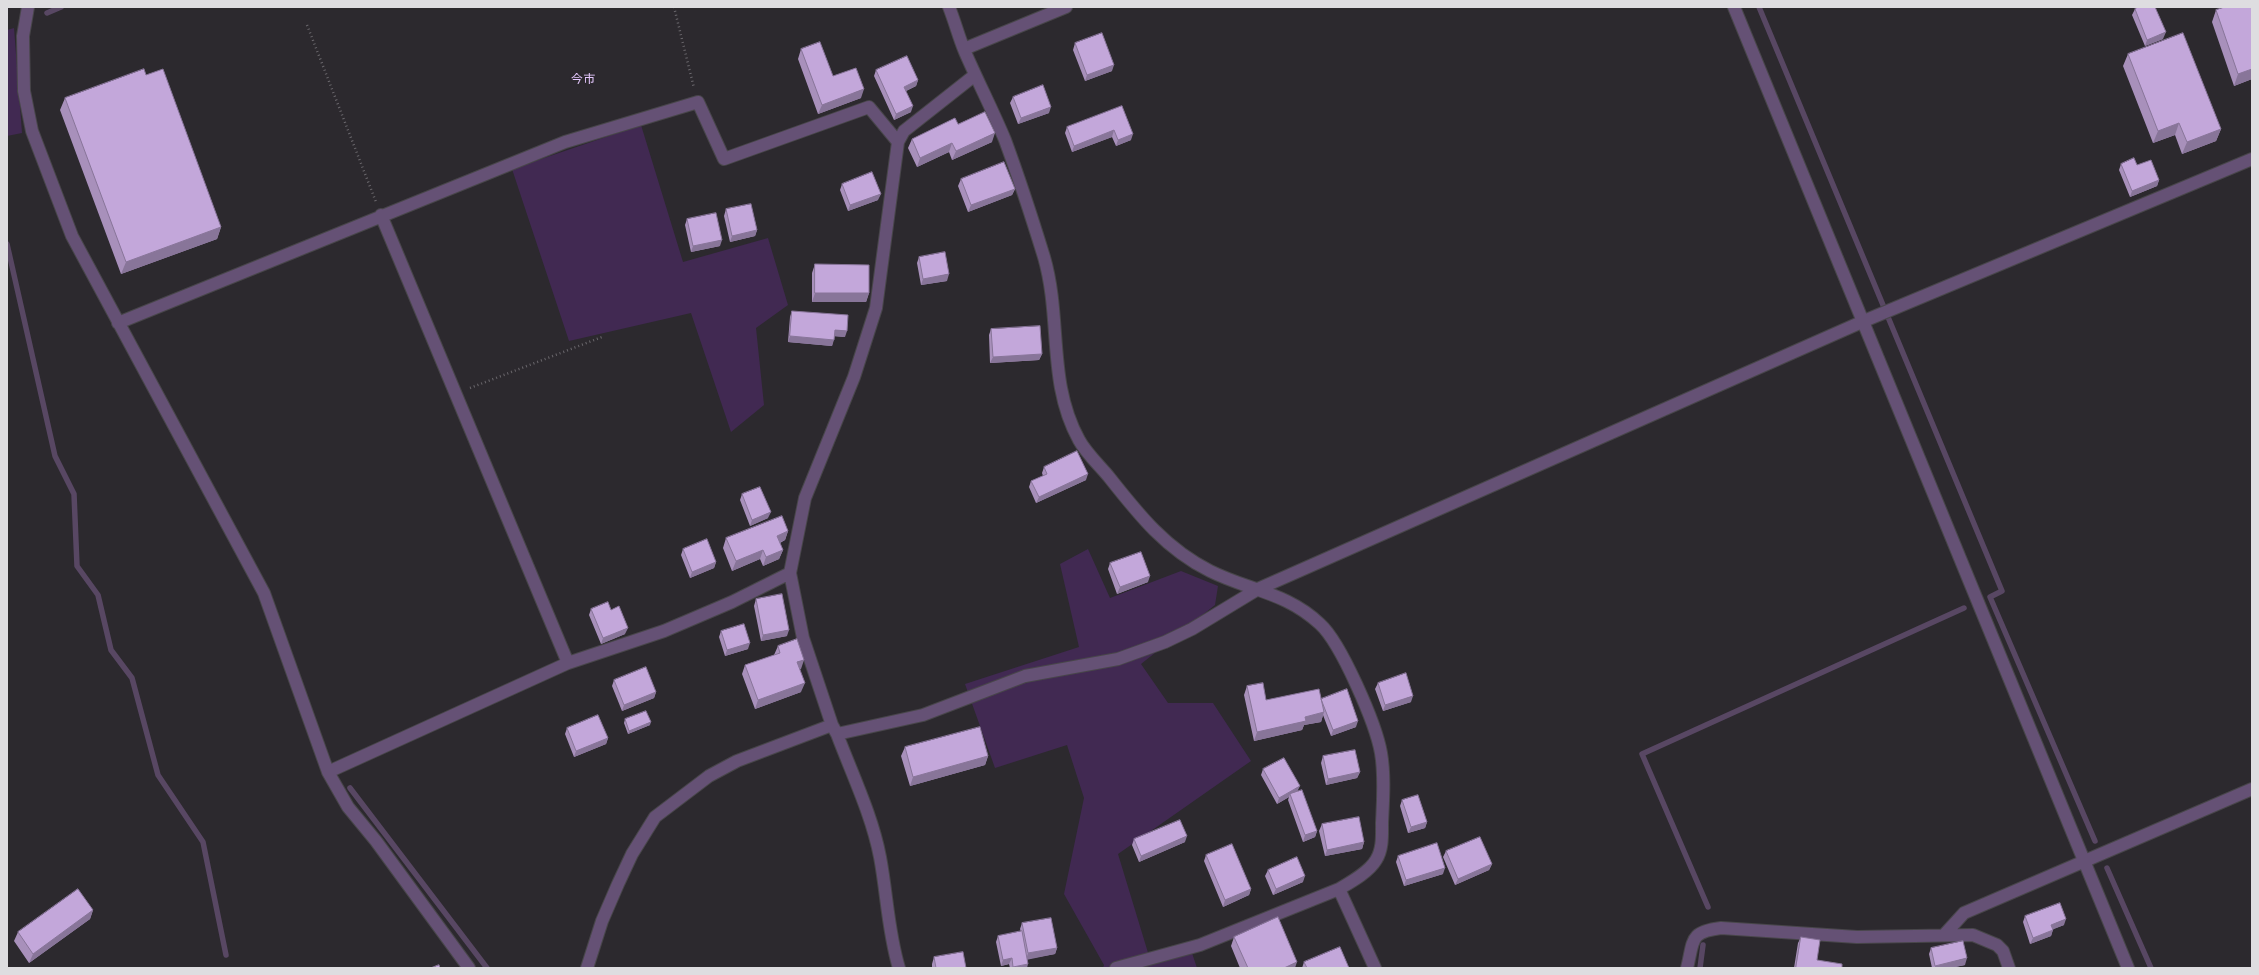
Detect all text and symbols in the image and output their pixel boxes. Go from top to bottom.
district label: 今市 [571,72,595,86]

